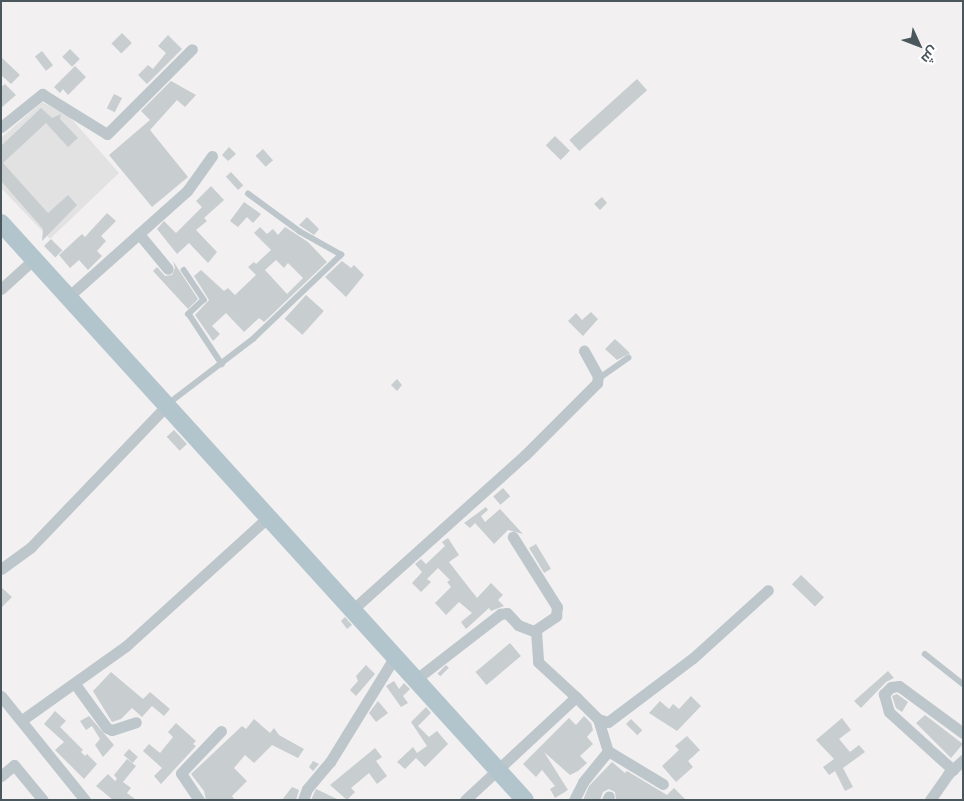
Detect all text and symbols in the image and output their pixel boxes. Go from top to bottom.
north arrow [894,20,944,70]
text: ش [918,43,943,68]

